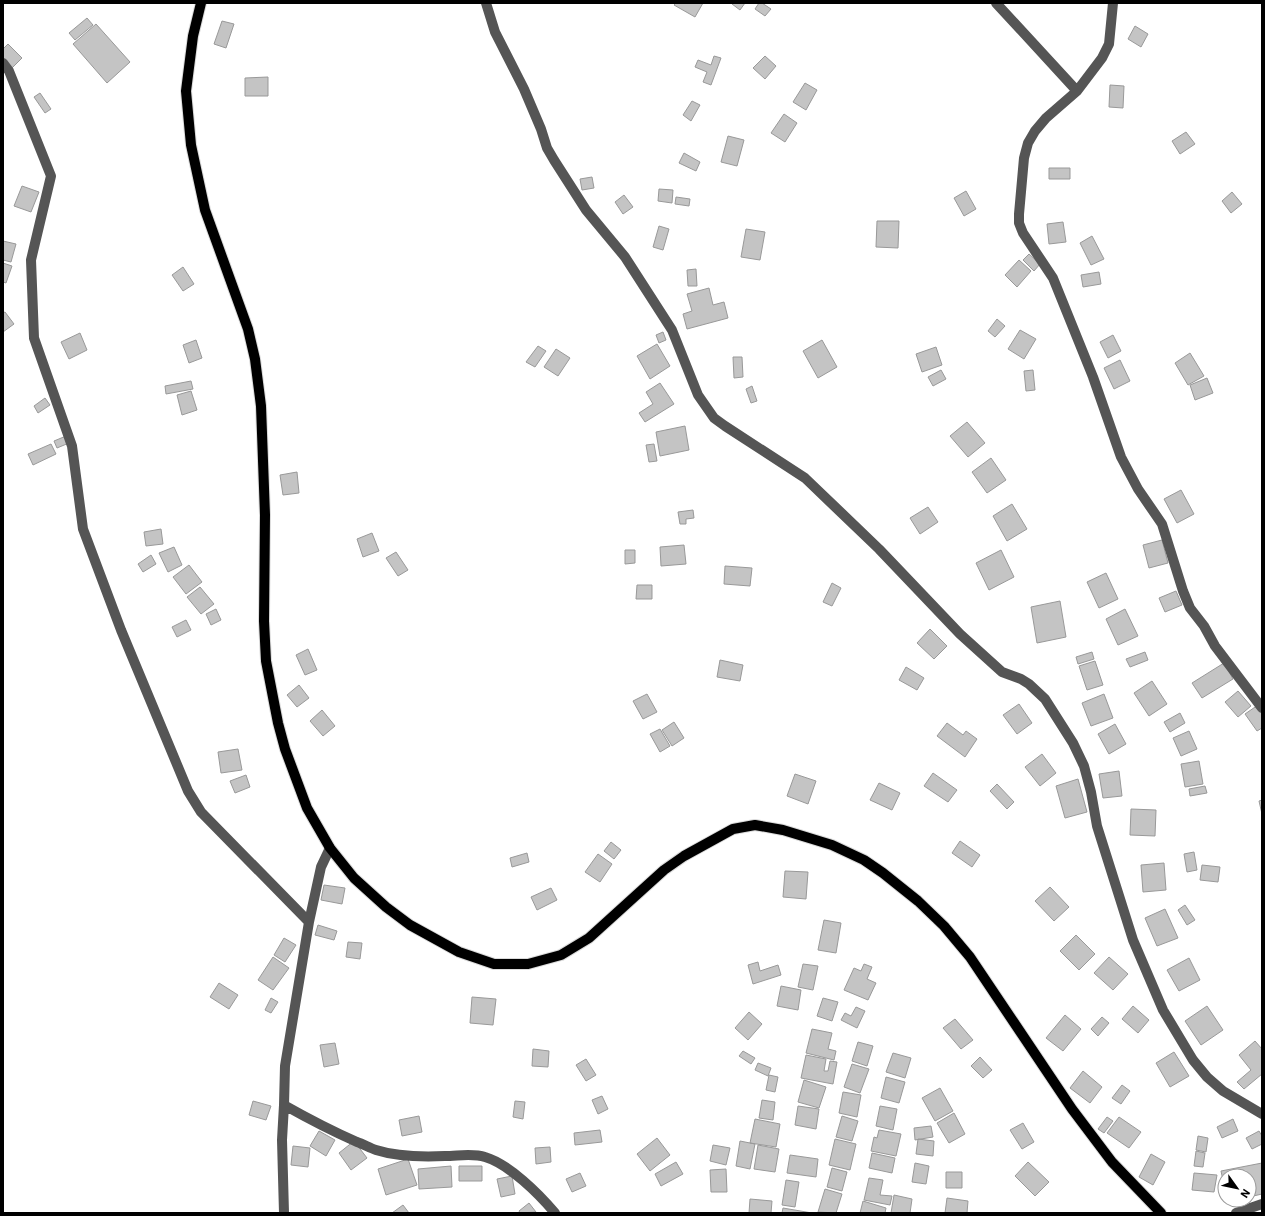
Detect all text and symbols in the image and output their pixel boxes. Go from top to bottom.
north arrow [1217,1168,1257,1208]
text: N [1237,1186,1253,1201]

